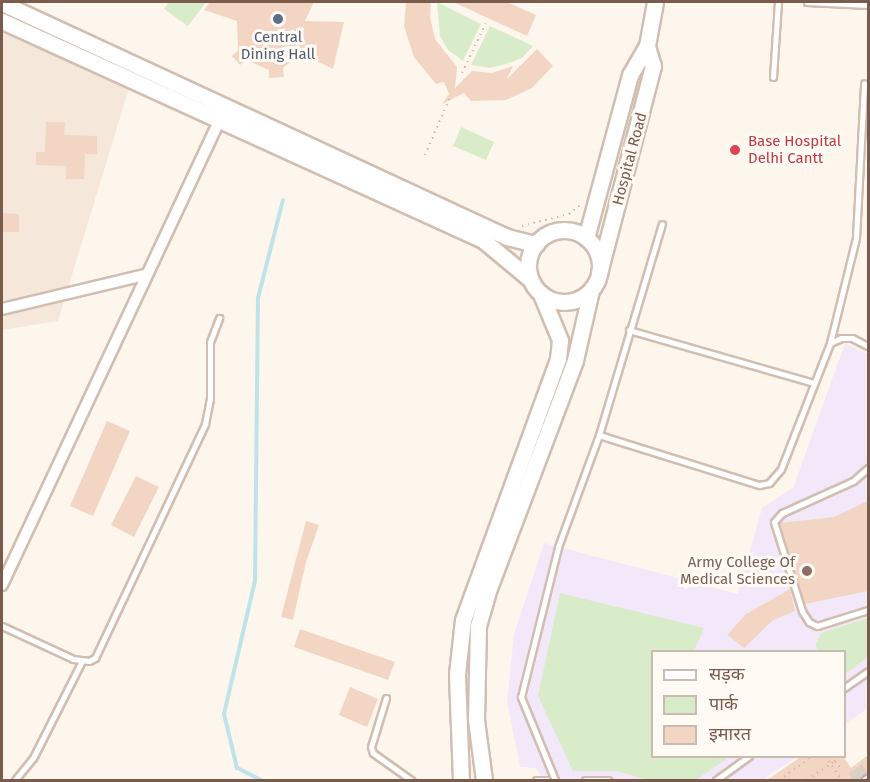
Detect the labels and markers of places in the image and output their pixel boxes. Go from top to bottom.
marker: Central Dining Hall [271,12,285,26]
place label: Central Dining Hall [241,28,315,63]
place label: Base Hospital Delhi Cantt [748,132,841,167]
marker: Base Hospital Delhi Cantt [726,141,744,159]
place label: Army College Of Medical Sciences [680,553,795,588]
marker: Army College Of Medical Sciences [800,564,814,578]

